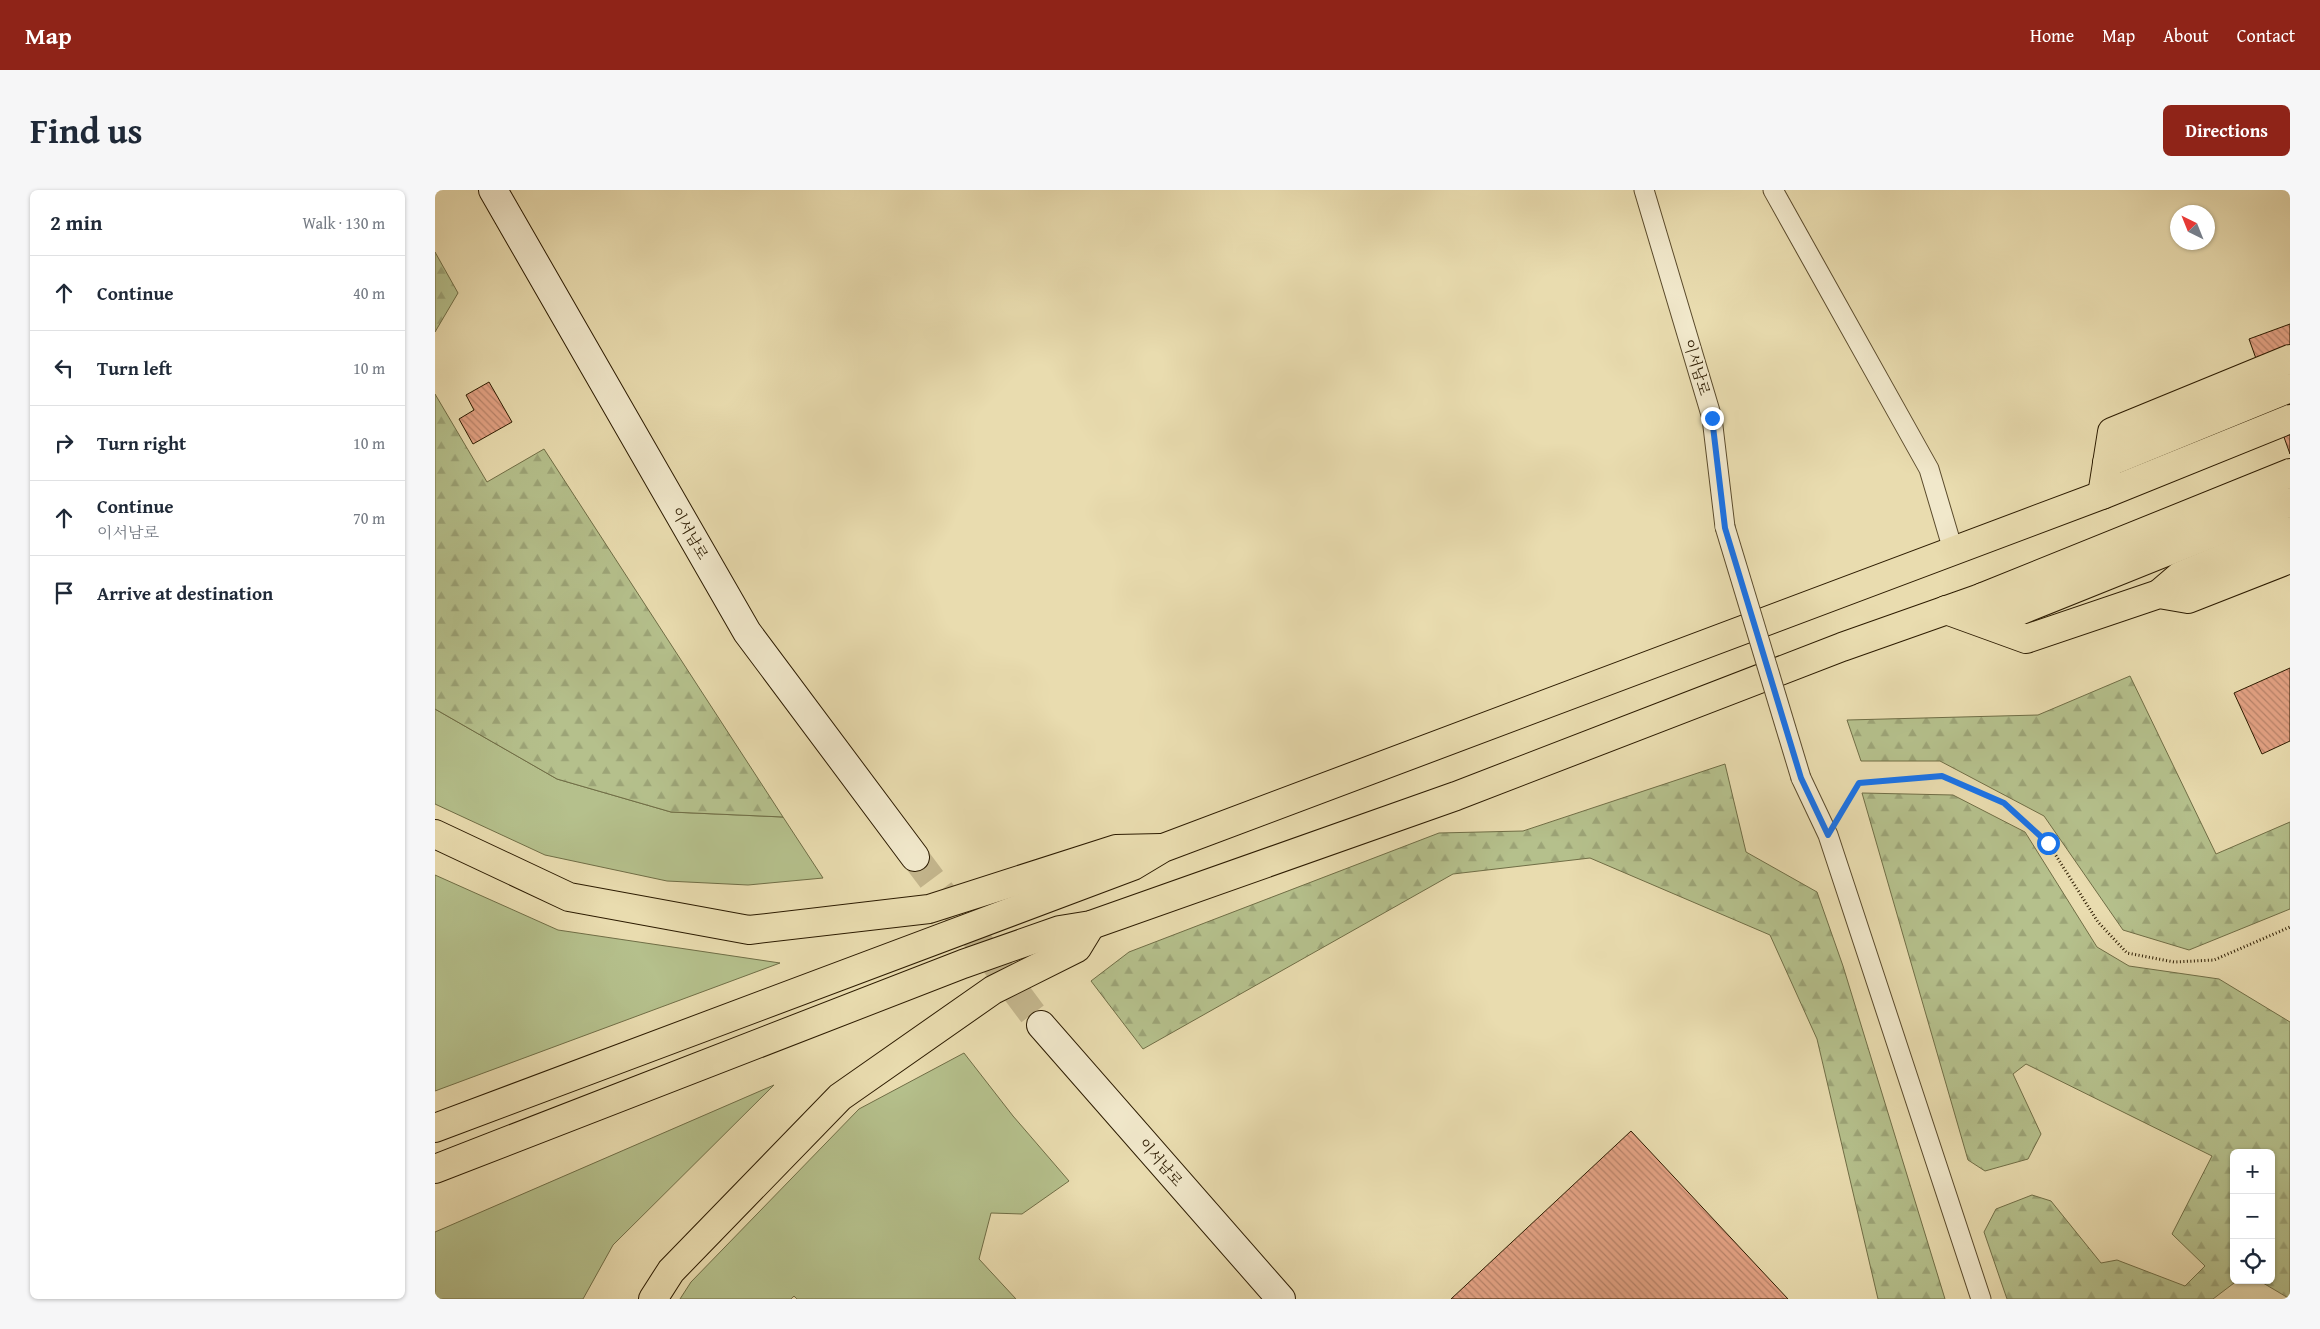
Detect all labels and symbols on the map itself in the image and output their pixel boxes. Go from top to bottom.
north arrow [2170,205,2215,250]
street label: 이서남로 [1678,336,1716,398]
route end [1701,407,1724,430]
street label: 이서남로 [666,503,714,564]
route start [2037,832,2060,855]
street label: 이서남로 [1134,1133,1188,1191]

